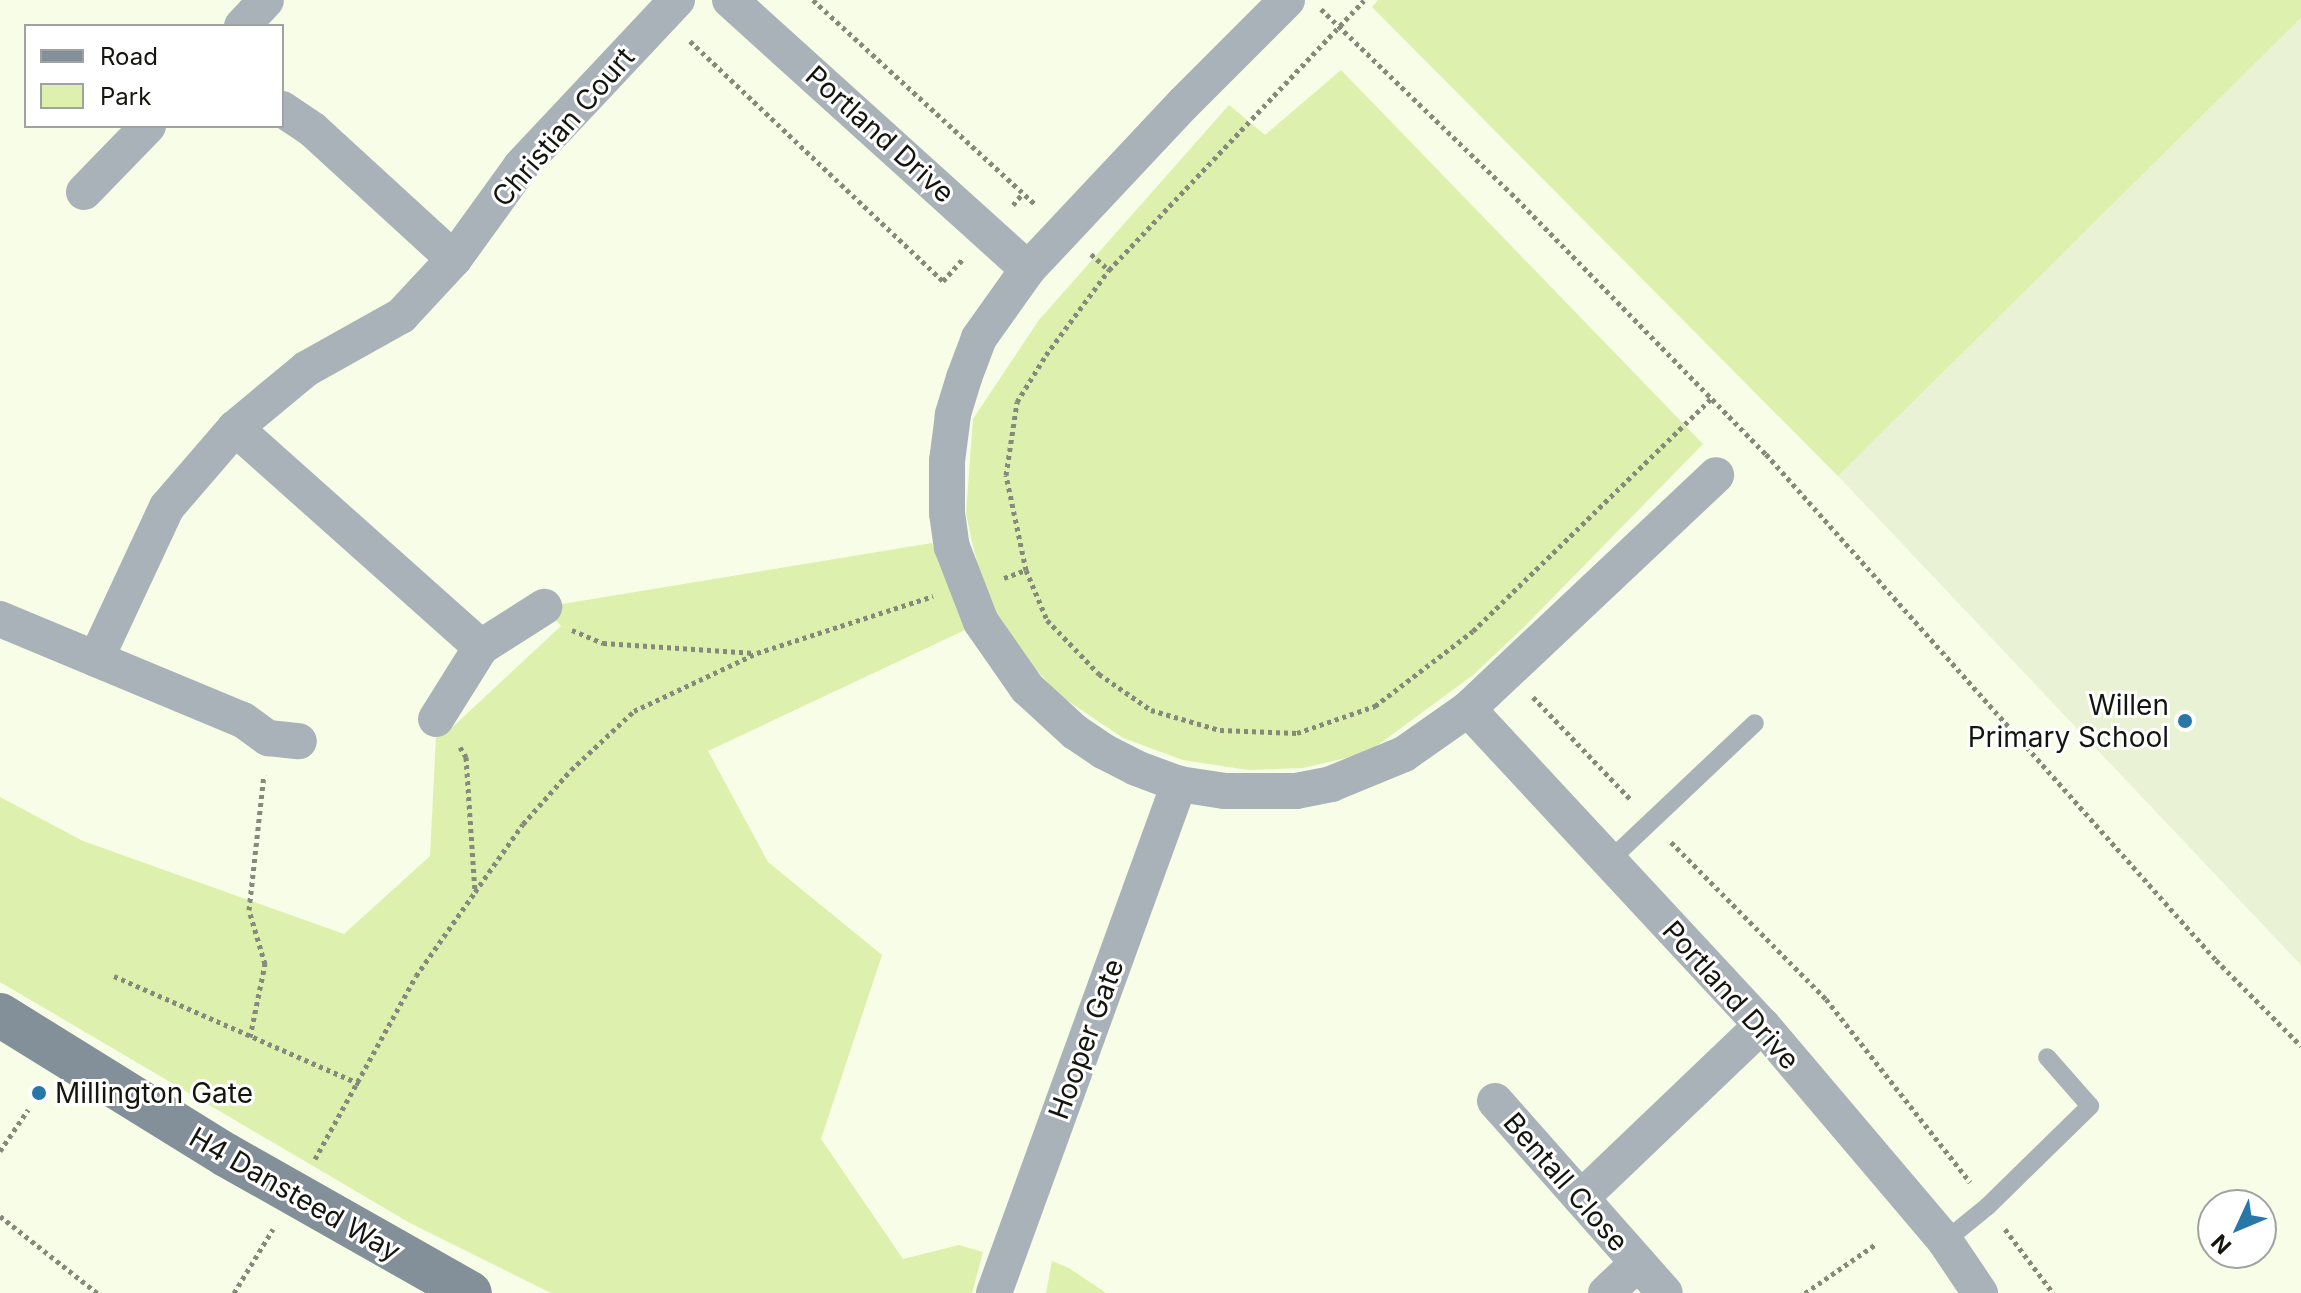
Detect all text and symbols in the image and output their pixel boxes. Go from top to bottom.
legend [24,24,284,128]
street label: Christian Court [485,41,641,213]
text: Road [100,42,158,71]
street label: Portland Drive [799,59,961,209]
text: Park [100,82,151,111]
place label: Willen Primary School [1968,688,2169,754]
marker: Willen Primary School [2176,712,2194,730]
street label: Portland Drive [1656,914,1806,1076]
street label: Hooper Gate [1041,954,1131,1124]
place label: Millington Gate [55,1076,253,1110]
marker: Millington Gate [30,1084,48,1102]
street label: Bentall Close [1497,1106,1635,1258]
street label: H4 Dansteed Way [184,1120,406,1268]
north arrow [2197,1189,2277,1269]
text: N [2206,1229,2236,1259]

